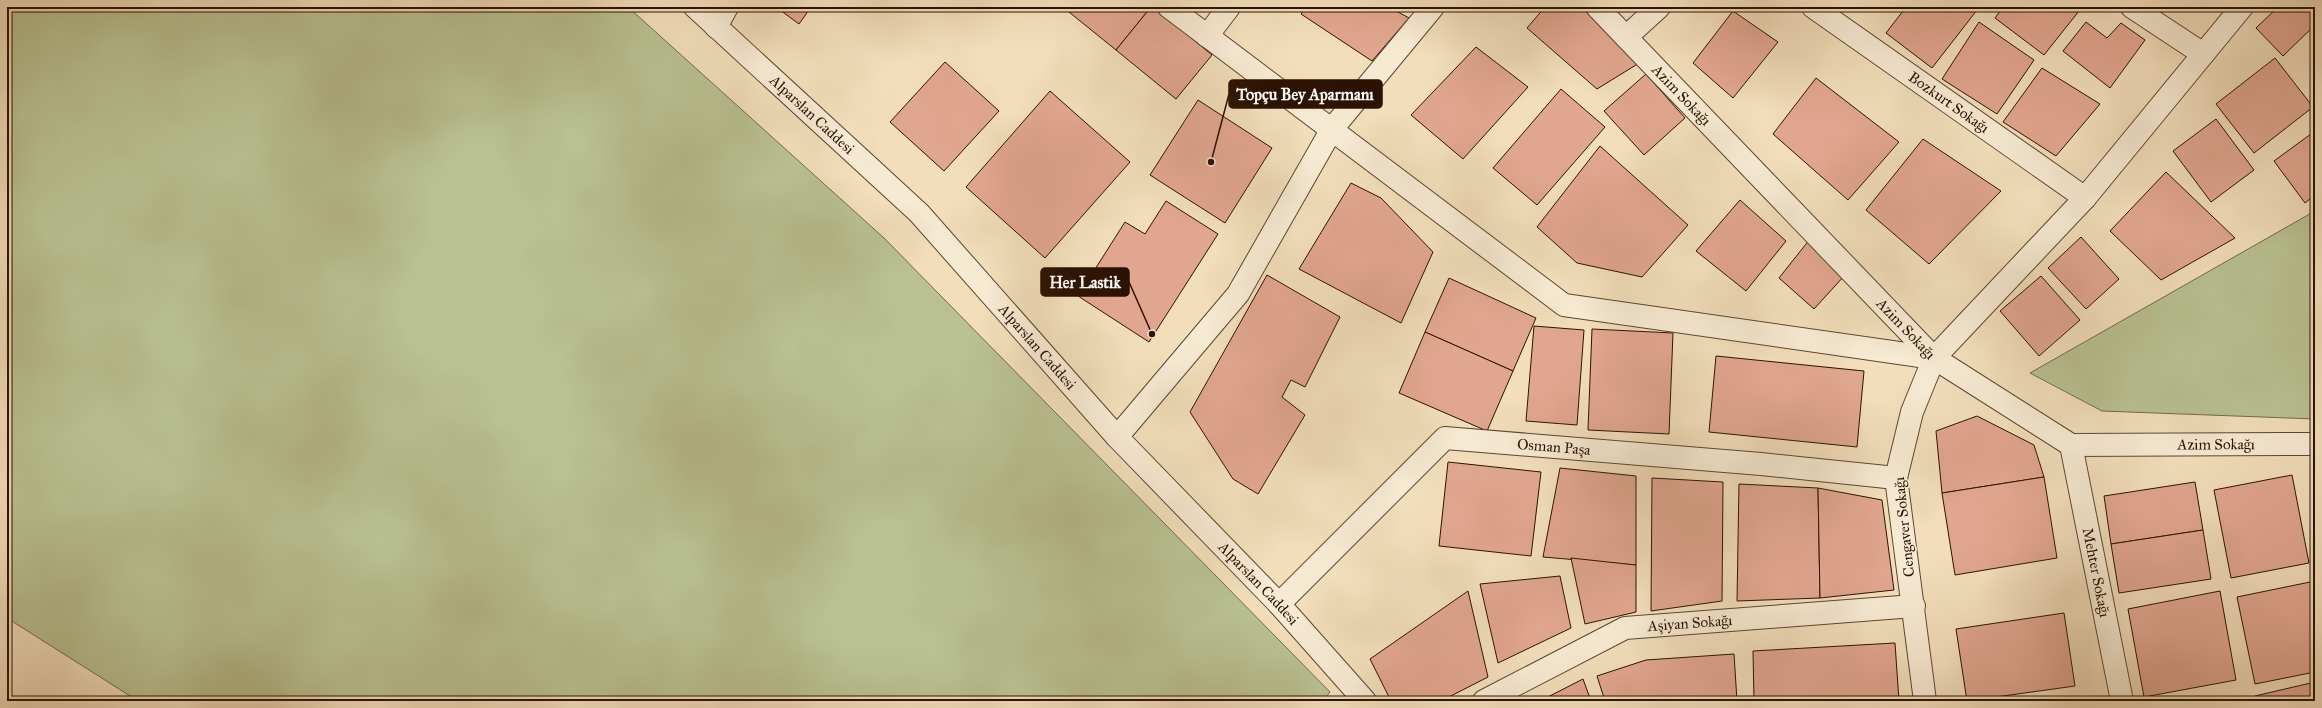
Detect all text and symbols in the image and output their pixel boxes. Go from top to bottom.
street label: Azim Sokağı [1647,60,1715,129]
street label: Bozkurt Sokağı [1905,68,1993,137]
street label: Alparslan Caddesi [765,71,858,158]
callout: Topçu Bey Aparmanı [1229,80,1382,108]
text: Topçu Bey Aparmanı [1235,85,1374,105]
callout: Her Lastik [1041,268,1129,296]
text: Her Lastik [1049,273,1121,292]
street label: Azim Sokağı [1872,294,1939,363]
street label: Alparslan Caddesi [994,300,1080,393]
street label: Osman Paşa [1516,435,1592,459]
street label: Azim Sokağı [2176,435,2255,454]
street label: Cengaver Sokağı [1890,476,1918,578]
street label: Mehter Sokağı [2079,526,2114,619]
street label: Alparslan Caddesi [1214,537,1302,629]
street label: Aşiyan Sokağı [1646,611,1733,635]

